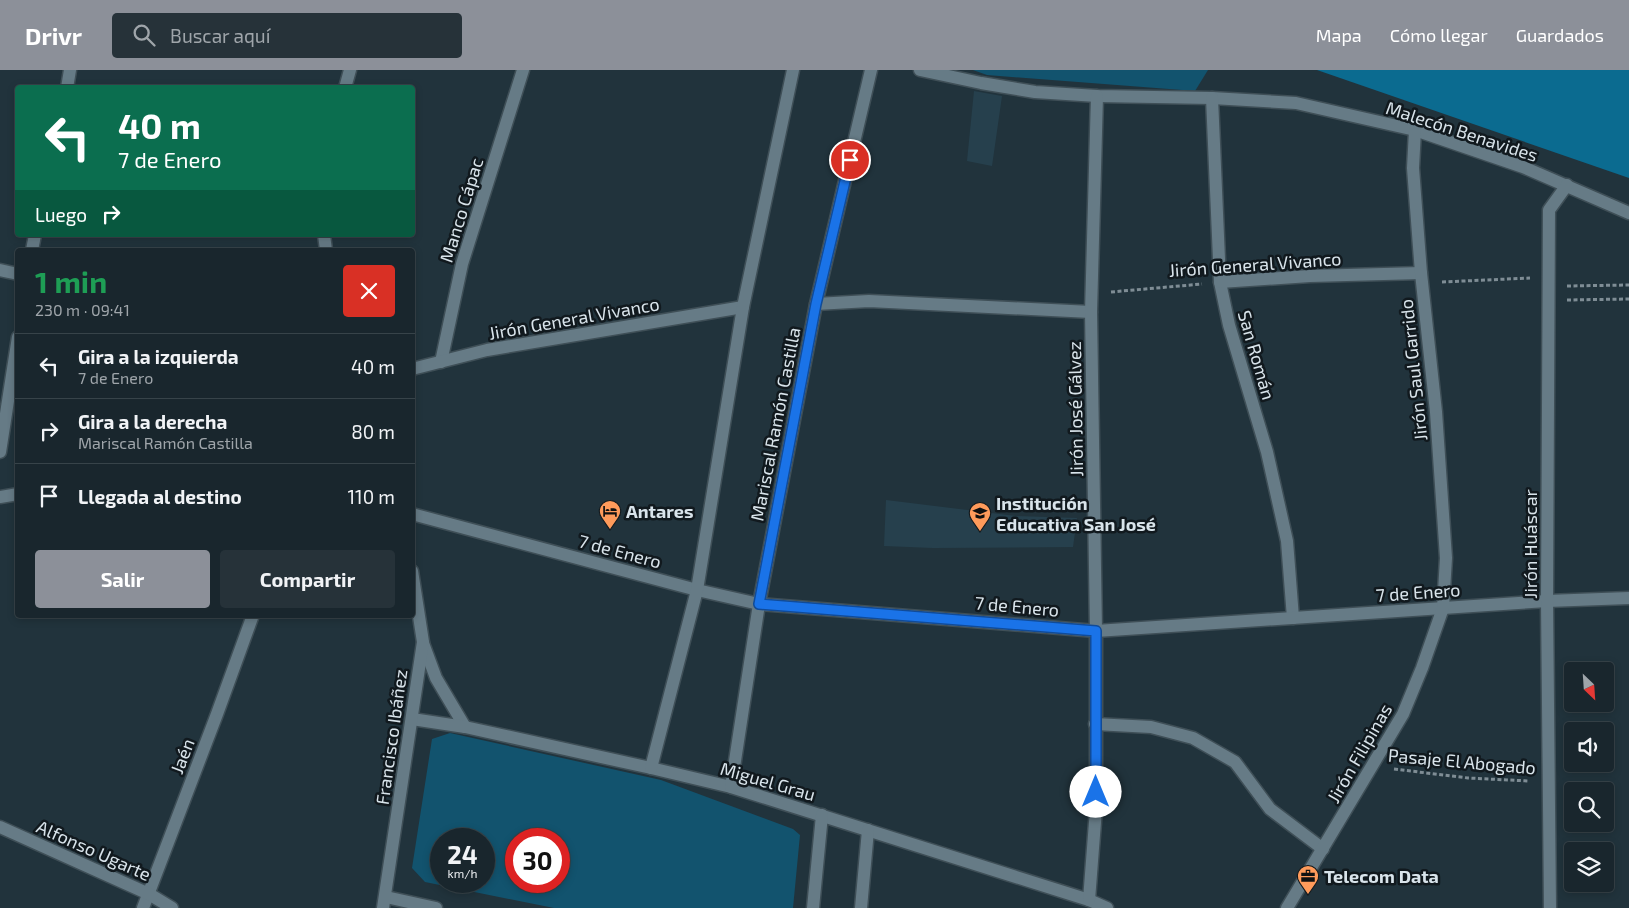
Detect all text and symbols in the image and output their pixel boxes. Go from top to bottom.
search box [112,13,462,58]
text: Drivr [25,21,82,50]
icon: search [130,21,158,49]
text: Buscar aquí [170,24,270,47]
text: Mapa [1316,24,1362,46]
text: Cómo llegar [1390,24,1488,46]
text: Guardados [1516,24,1604,46]
street label: Malecón Benavides [1383,96,1541,166]
text: 40 m [118,104,201,146]
icon: left [35,105,100,170]
pin [829,139,871,181]
text: 7 de Enero [118,146,221,172]
icon: arrive [836,146,864,174]
street label: Manco Cápac [435,155,487,265]
icon: right [97,200,125,228]
text: Luego [35,203,87,226]
street label: Jirón General Vivanco [1168,247,1342,281]
text: 1 min [35,263,107,299]
button: close [343,265,395,317]
street label: Jirón General Vivanco [487,292,661,344]
street label: Jirón Saul Garrido [1395,298,1431,442]
text: 230 m · 09:41 [35,300,130,319]
street label: San Román [1234,308,1280,402]
street label: Mariscal Ramón Castilla [745,325,805,523]
street label: Jirón José Gálvez [1063,341,1087,477]
text: Gira a la izquierda [78,345,239,368]
icon: left [35,352,63,380]
text: 40 m [351,355,395,378]
text: 7 de Enero [78,368,153,387]
text: Gira a la derecha [78,410,227,433]
icon: right [35,417,63,445]
text: 80 m [351,420,395,443]
text: Mariscal Ramón Castilla [78,433,253,452]
icon: arrive [35,482,63,510]
text: Llegada al destino [78,485,242,508]
text: 110 m [348,485,395,508]
street label: Jirón Huáscar [1519,489,1541,599]
place label: Institución Educativa San José [996,492,1156,535]
hotel icon: Antares [598,499,622,530]
place label: Antares [626,500,693,522]
school or university icon: Institución Educativa San José [968,501,992,532]
street label: 7 de Enero [576,529,664,573]
button: Salir [35,550,210,608]
button: Compartir [220,550,395,608]
street label: 7 de Enero [1375,578,1461,606]
street label: 7 de Enero [974,591,1060,621]
north arrow [1564,662,1614,712]
map controls [1564,662,1614,892]
street label: Francisco Ibáñez [371,668,411,806]
street label: Jirón Filipinas [1322,700,1396,806]
button: sound [1564,722,1614,772]
street label: Jaén [165,735,199,777]
street label: Pasaje El Abogado [1387,744,1537,778]
street label: Miguel Grau [718,757,818,805]
position arrow [1069,765,1121,817]
button: search [1564,782,1614,832]
street label: Alfonso Ugarte [33,815,155,885]
speed limit sign: 30 [505,828,570,893]
text: 24 [447,839,478,869]
button: layers [1564,842,1614,892]
office icon: Telecom Data [1296,864,1320,895]
place label: Telecom Data [1324,865,1439,887]
text: km/h [448,866,477,880]

